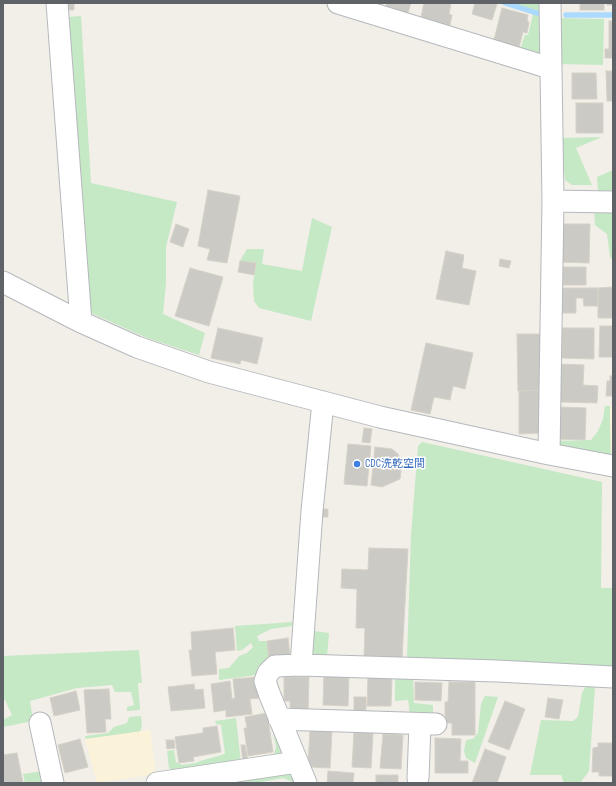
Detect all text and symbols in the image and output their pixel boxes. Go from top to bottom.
place label: CDC洗乾空間 [365,457,425,471]
marker: CDC洗乾空間 [352,459,362,469]

